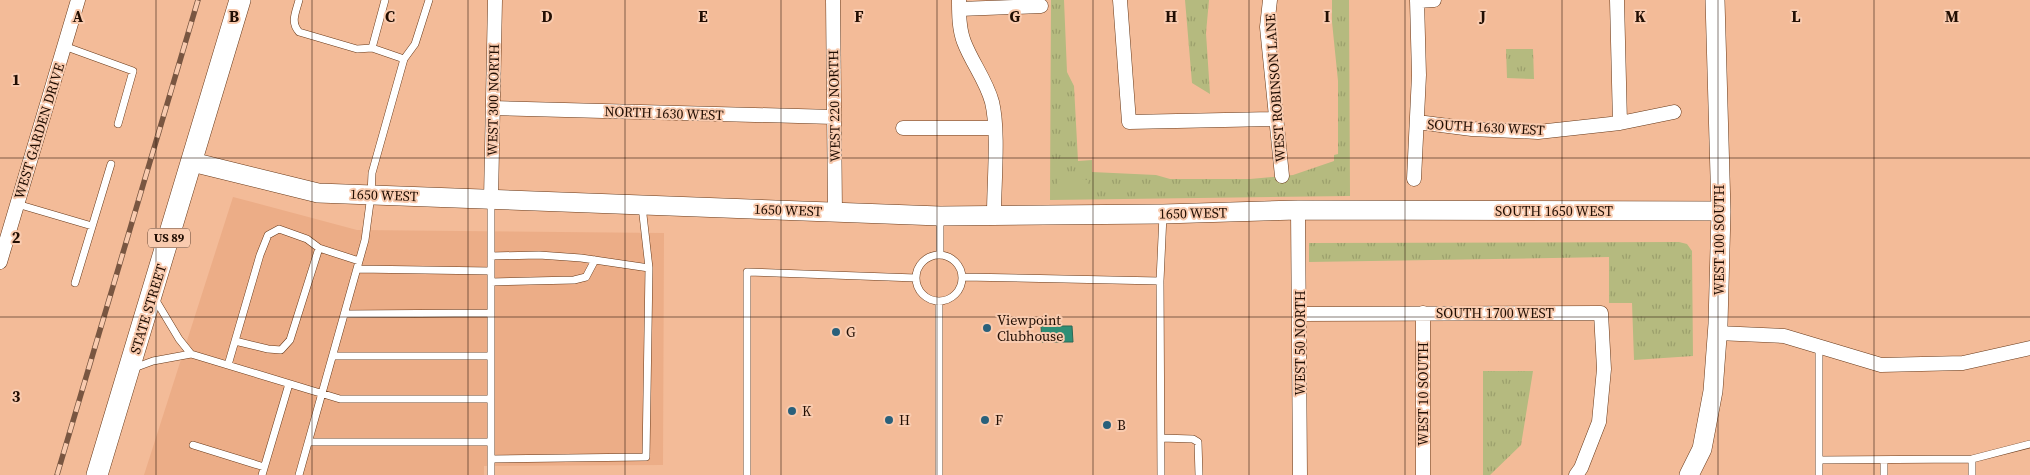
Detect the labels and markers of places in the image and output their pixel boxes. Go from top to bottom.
place label: Viewpoint Clubhouse [997,310,1063,346]
place label: G [846,322,856,342]
marker: Viewpoint Clubhouse [981,322,993,334]
marker: G [830,326,842,338]
place label: K [802,401,812,421]
marker: K [786,405,798,417]
place label: H [899,410,910,430]
place label: F [995,410,1003,430]
marker: H [883,414,895,426]
marker: F [979,414,991,426]
place label: B [1117,415,1126,435]
marker: B [1101,419,1113,431]

